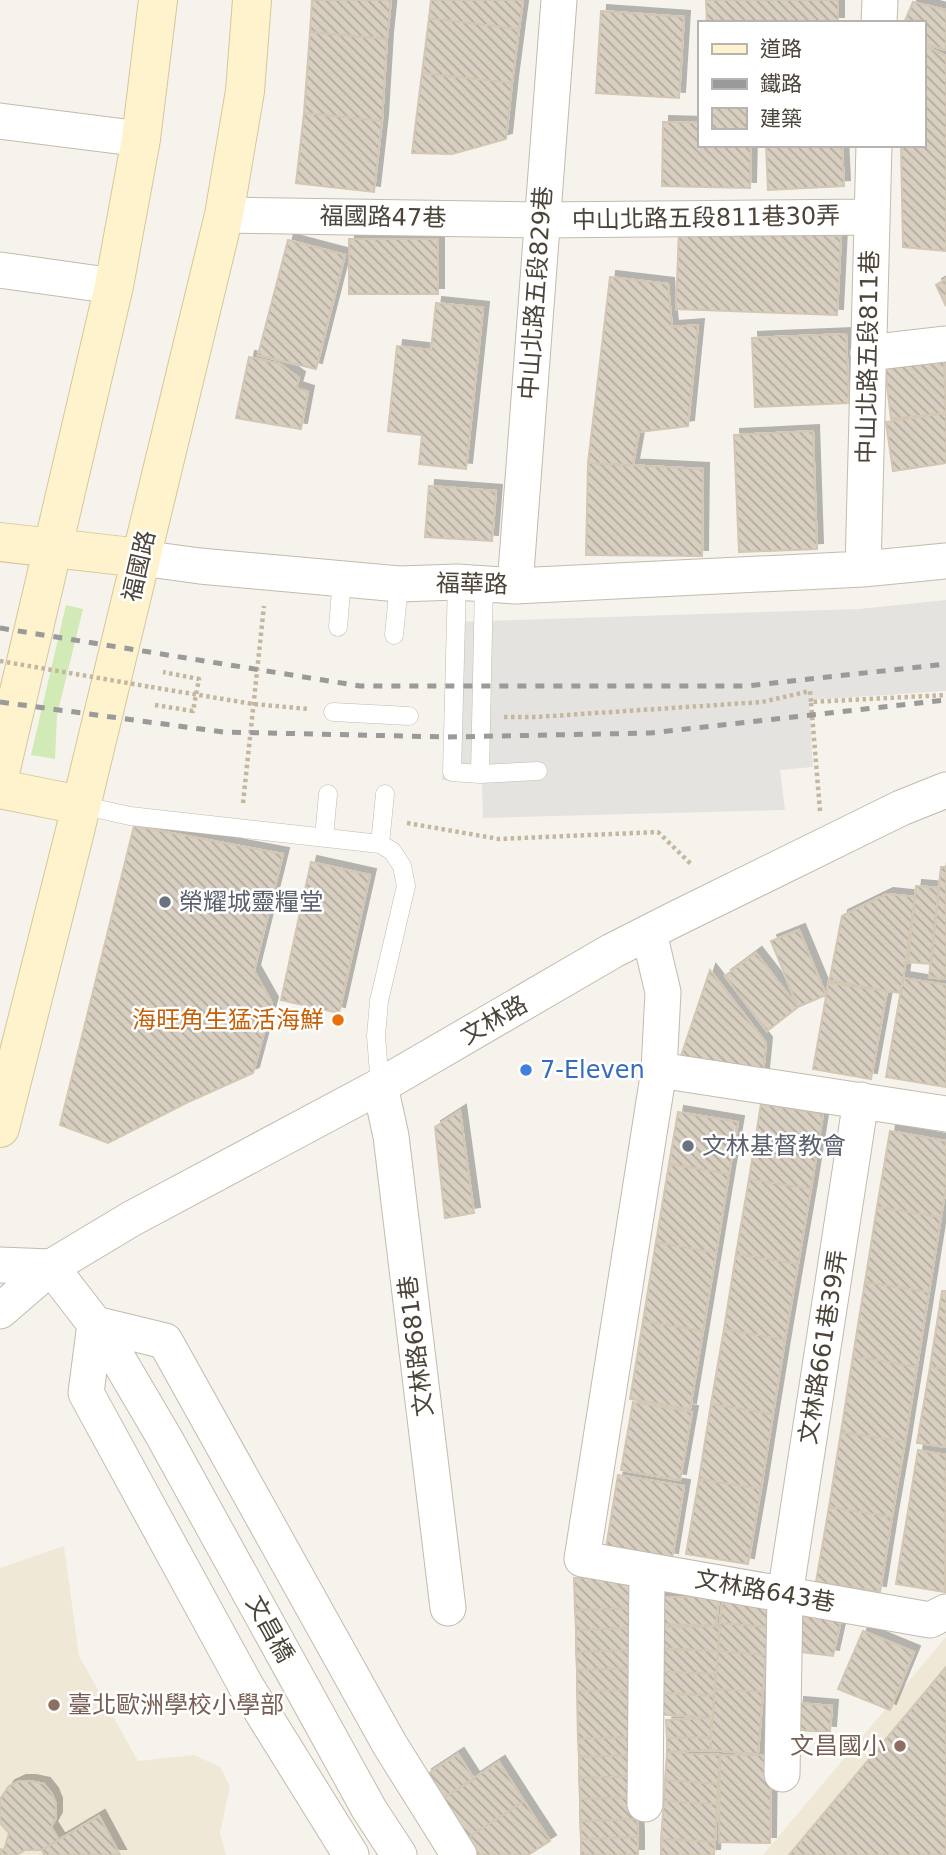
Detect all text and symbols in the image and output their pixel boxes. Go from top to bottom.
legend [698,21,925,147]
text: 道路 [760,37,802,61]
text: 鐵路 [760,72,802,96]
text: 建築 [760,107,802,131]
street label: 中山北路五段829巷 [515,185,557,401]
street label: 福國路47巷 [319,202,447,232]
street label: 中山北路五段811巷30弄 [572,202,840,234]
street label: 中山北路五段811巷 [852,250,884,464]
street label: 福國路 [117,528,161,604]
street label: 福華路 [436,569,508,599]
place label: 榮耀城靈糧堂 [179,888,323,916]
marker: 榮耀城靈糧堂 [157,894,173,910]
street label: 文林路 [456,990,532,1050]
place label: 海旺角生猛活海鮮 [132,1006,324,1034]
marker: 海旺角生猛活海鮮 [330,1012,346,1028]
place label: 7-Eleven [540,1056,645,1084]
marker: 7-Eleven [518,1062,534,1078]
place label: 文林基督教會 [702,1132,846,1160]
marker: 文林基督教會 [680,1138,696,1154]
street label: 文林路661巷39弄 [794,1248,852,1446]
street label: 文林路681巷 [393,1274,439,1418]
street label: 文林路643巷 [693,1565,837,1617]
street label: 文昌橋 [240,1591,300,1667]
place label: 臺北歐洲學校小學部 [68,1691,284,1719]
marker: 臺北歐洲學校小學部 [46,1697,62,1713]
place label: 文昌國小 [790,1732,886,1760]
marker: 文昌國小 [892,1738,908,1754]

